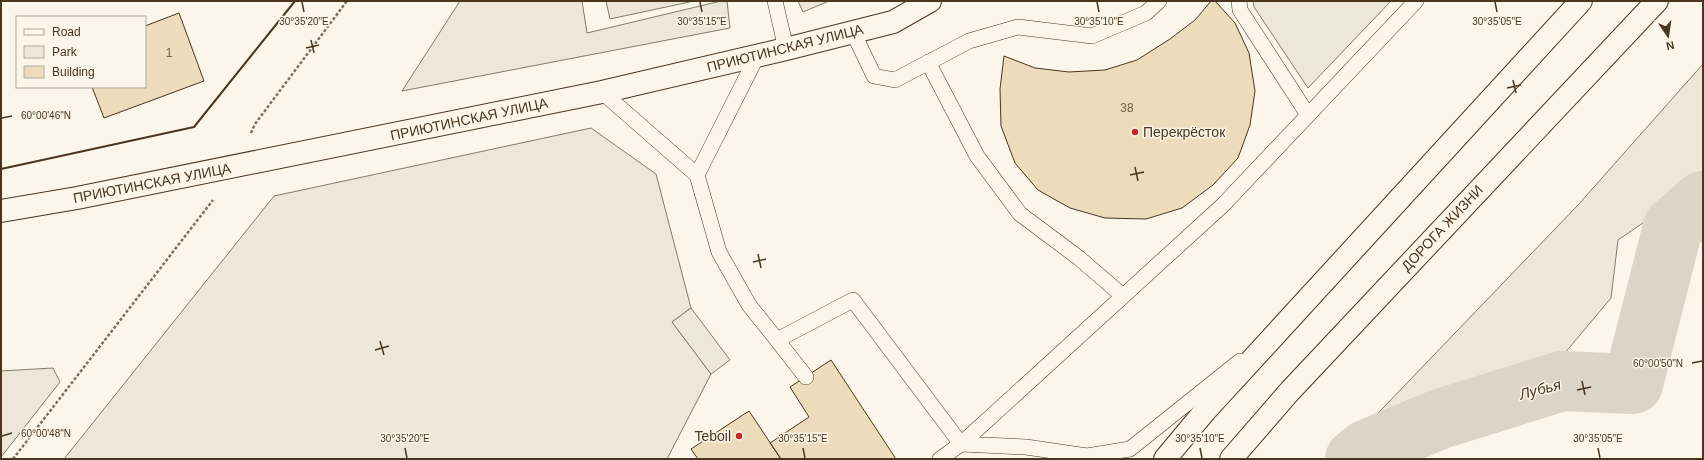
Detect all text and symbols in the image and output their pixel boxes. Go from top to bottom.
legend [16,16,146,88]
text: 30°35'20"E [279,16,329,27]
text: 30°35'15"E [677,16,727,27]
text: 30°35'10"E [1074,16,1124,27]
text: 30°35'05"E [1472,16,1522,27]
north arrow [1648,16,1688,56]
street label: ПРИЮТИНСКАЯ УЛИЦА [705,21,865,75]
text: Road [52,25,81,39]
text: N [1665,39,1675,52]
text: Park [52,45,78,59]
house number: 1 [166,46,173,60]
text: Building [52,65,95,79]
street label: ПРИЮТИНСКАЯ УЛИЦА [389,94,550,144]
house number: 38 [1120,101,1134,115]
text: 60°00'46"N [21,110,71,121]
place label: Перекрёсток [1143,124,1226,140]
marker: Перекрёсток [1130,127,1140,137]
street label: ПРИЮТИНСКАЯ УЛИЦА [72,160,233,206]
street label: ДОРОГА ЖИЗНИ [1398,182,1486,274]
text: 60°00'50"N [1633,358,1683,369]
water label: Лубья [1516,375,1563,403]
text: 60°00'48"N [21,428,71,439]
place label: Teboil [694,428,731,444]
marker: Teboil [734,431,744,441]
text: 30°35'20"E [380,433,430,444]
text: 30°35'15"E [778,433,828,444]
text: 30°35'10"E [1175,433,1225,444]
text: 30°35'05"E [1573,433,1623,444]

